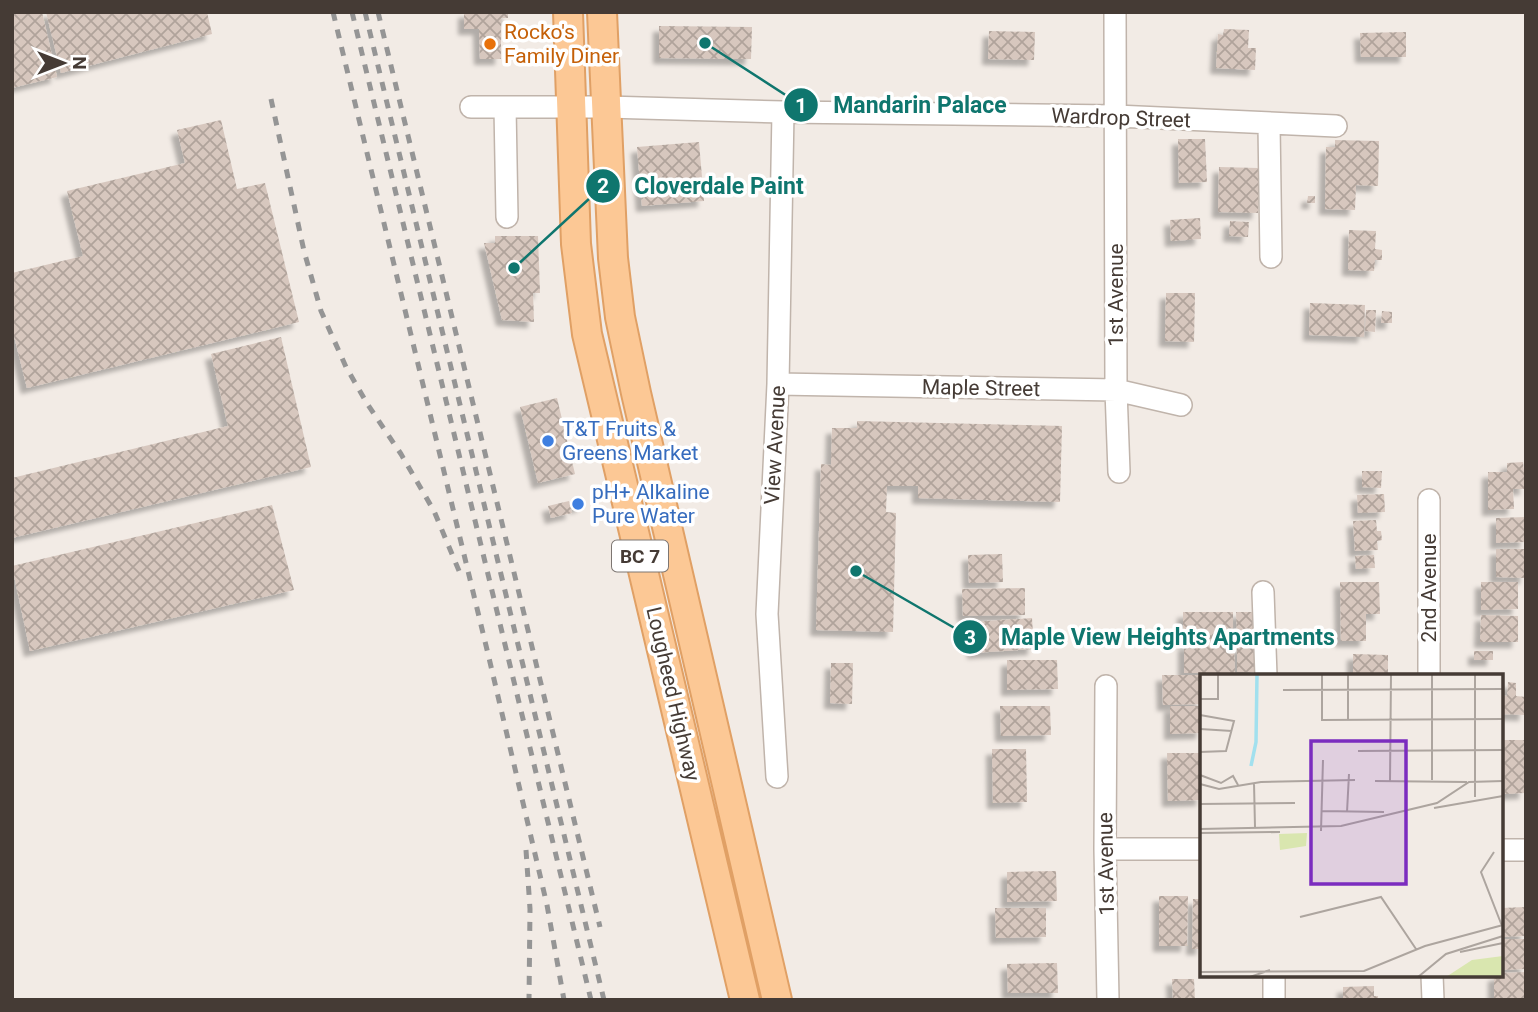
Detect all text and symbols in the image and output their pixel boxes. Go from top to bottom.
place label: Rocko's Family Diner [504,20,619,68]
north arrow [28,28,98,98]
marker: Rocko's Family Diner [482,36,498,52]
text: N [68,56,91,70]
callout: Mandarin Palace [784,83,1020,127]
text: Mandarin Palace [833,92,1007,119]
text: 1 [795,94,807,118]
street label: Wardrop Street [1051,104,1191,132]
callout: Cloverdale Paint [585,164,817,208]
text: Cloverdale Paint [634,173,804,200]
text: 2 [597,174,609,198]
street label: 1st Avenue [1104,243,1128,347]
street label: Maple Street [922,375,1041,401]
street label: View Avenue [760,385,790,505]
place label: T&T Fruits & Greens Market [562,417,699,465]
marker: T&T Fruits & Greens Market [540,433,556,449]
place label: pH+ Alkaline Pure Water [592,480,710,528]
marker: pH+ Alkaline Pure Water [570,496,586,512]
street label: 2nd Avenue [1417,533,1441,643]
road number: BC 7 [612,540,668,572]
street label: Lougheed Highway [641,605,705,783]
callout: Maple View Heights Apartments [952,615,1349,659]
text: Maple View Heights Apartments [1001,624,1335,651]
text: 3 [964,626,976,650]
inset map [1200,674,1503,977]
street label: 1st Avenue [1093,812,1119,916]

